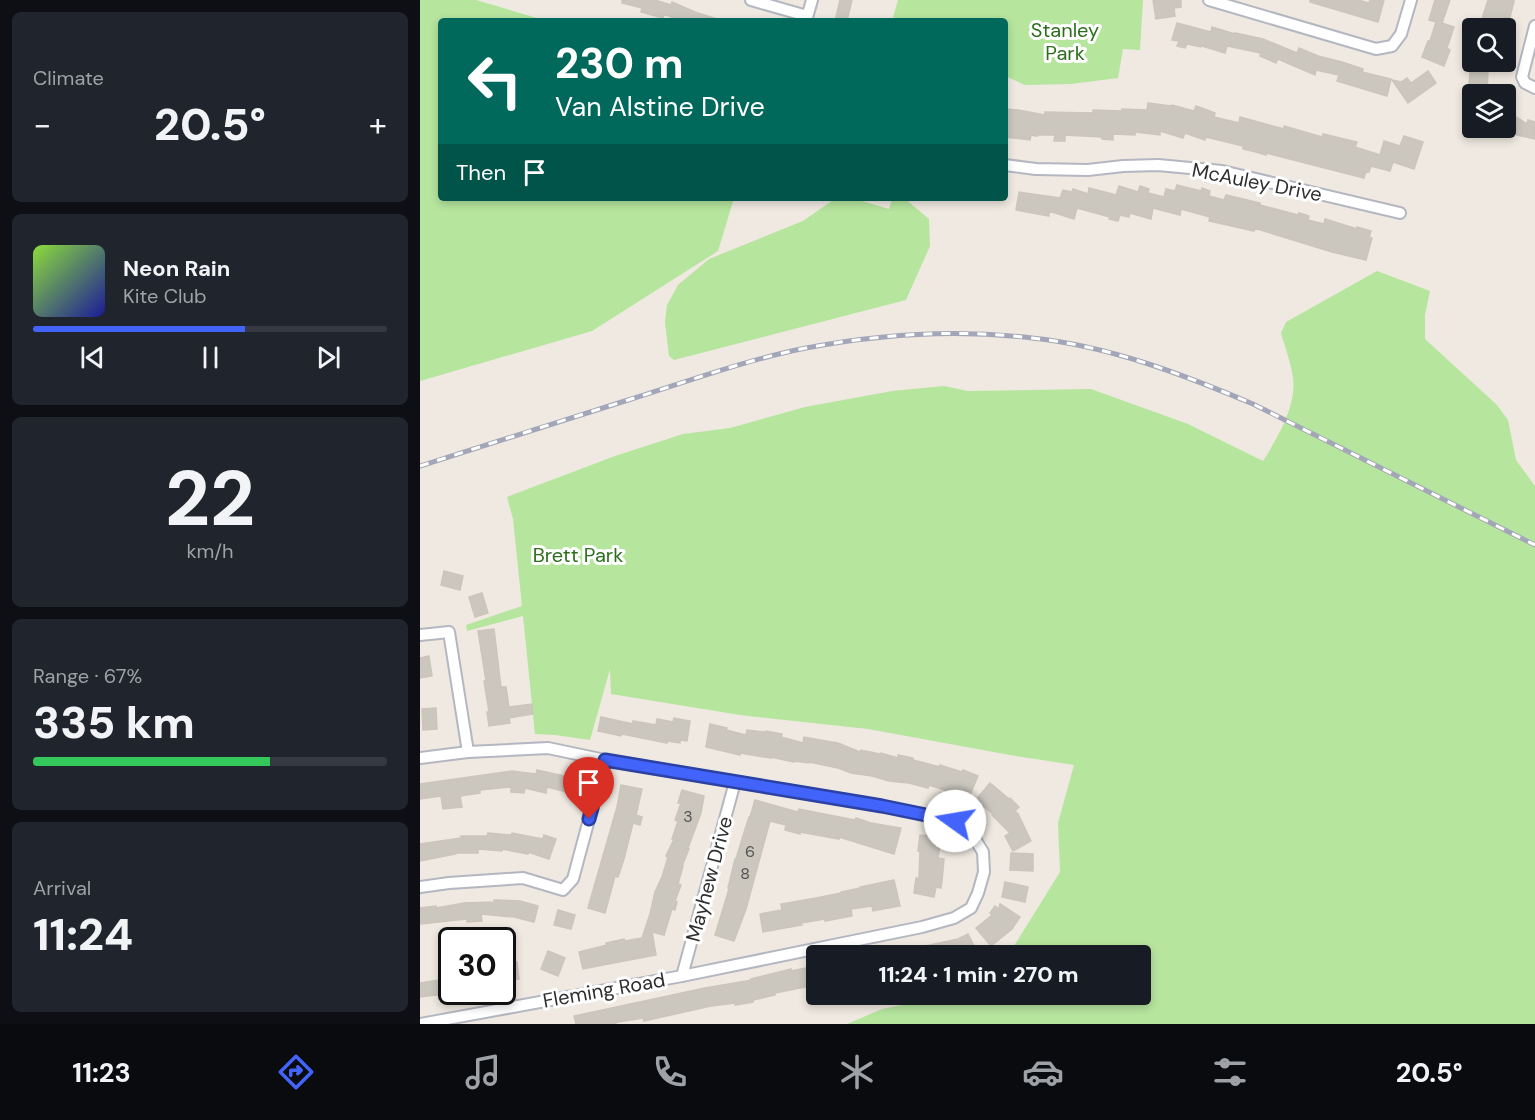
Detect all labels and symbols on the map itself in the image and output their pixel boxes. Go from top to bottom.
park label: Stanley Park [1031,17,1099,66]
street label: McAuley Drive [1190,157,1324,207]
park label: Brett Park [533,542,623,568]
pin [563,757,614,819]
position arrow [923,789,987,853]
house number: 3 [683,806,693,827]
street label: Mayhew Drive [680,813,738,945]
house number: 6 [745,841,755,862]
house number: 8 [740,863,750,884]
speed limit sign: 30 [438,927,516,1005]
street label: Fleming Road [541,966,667,1014]

